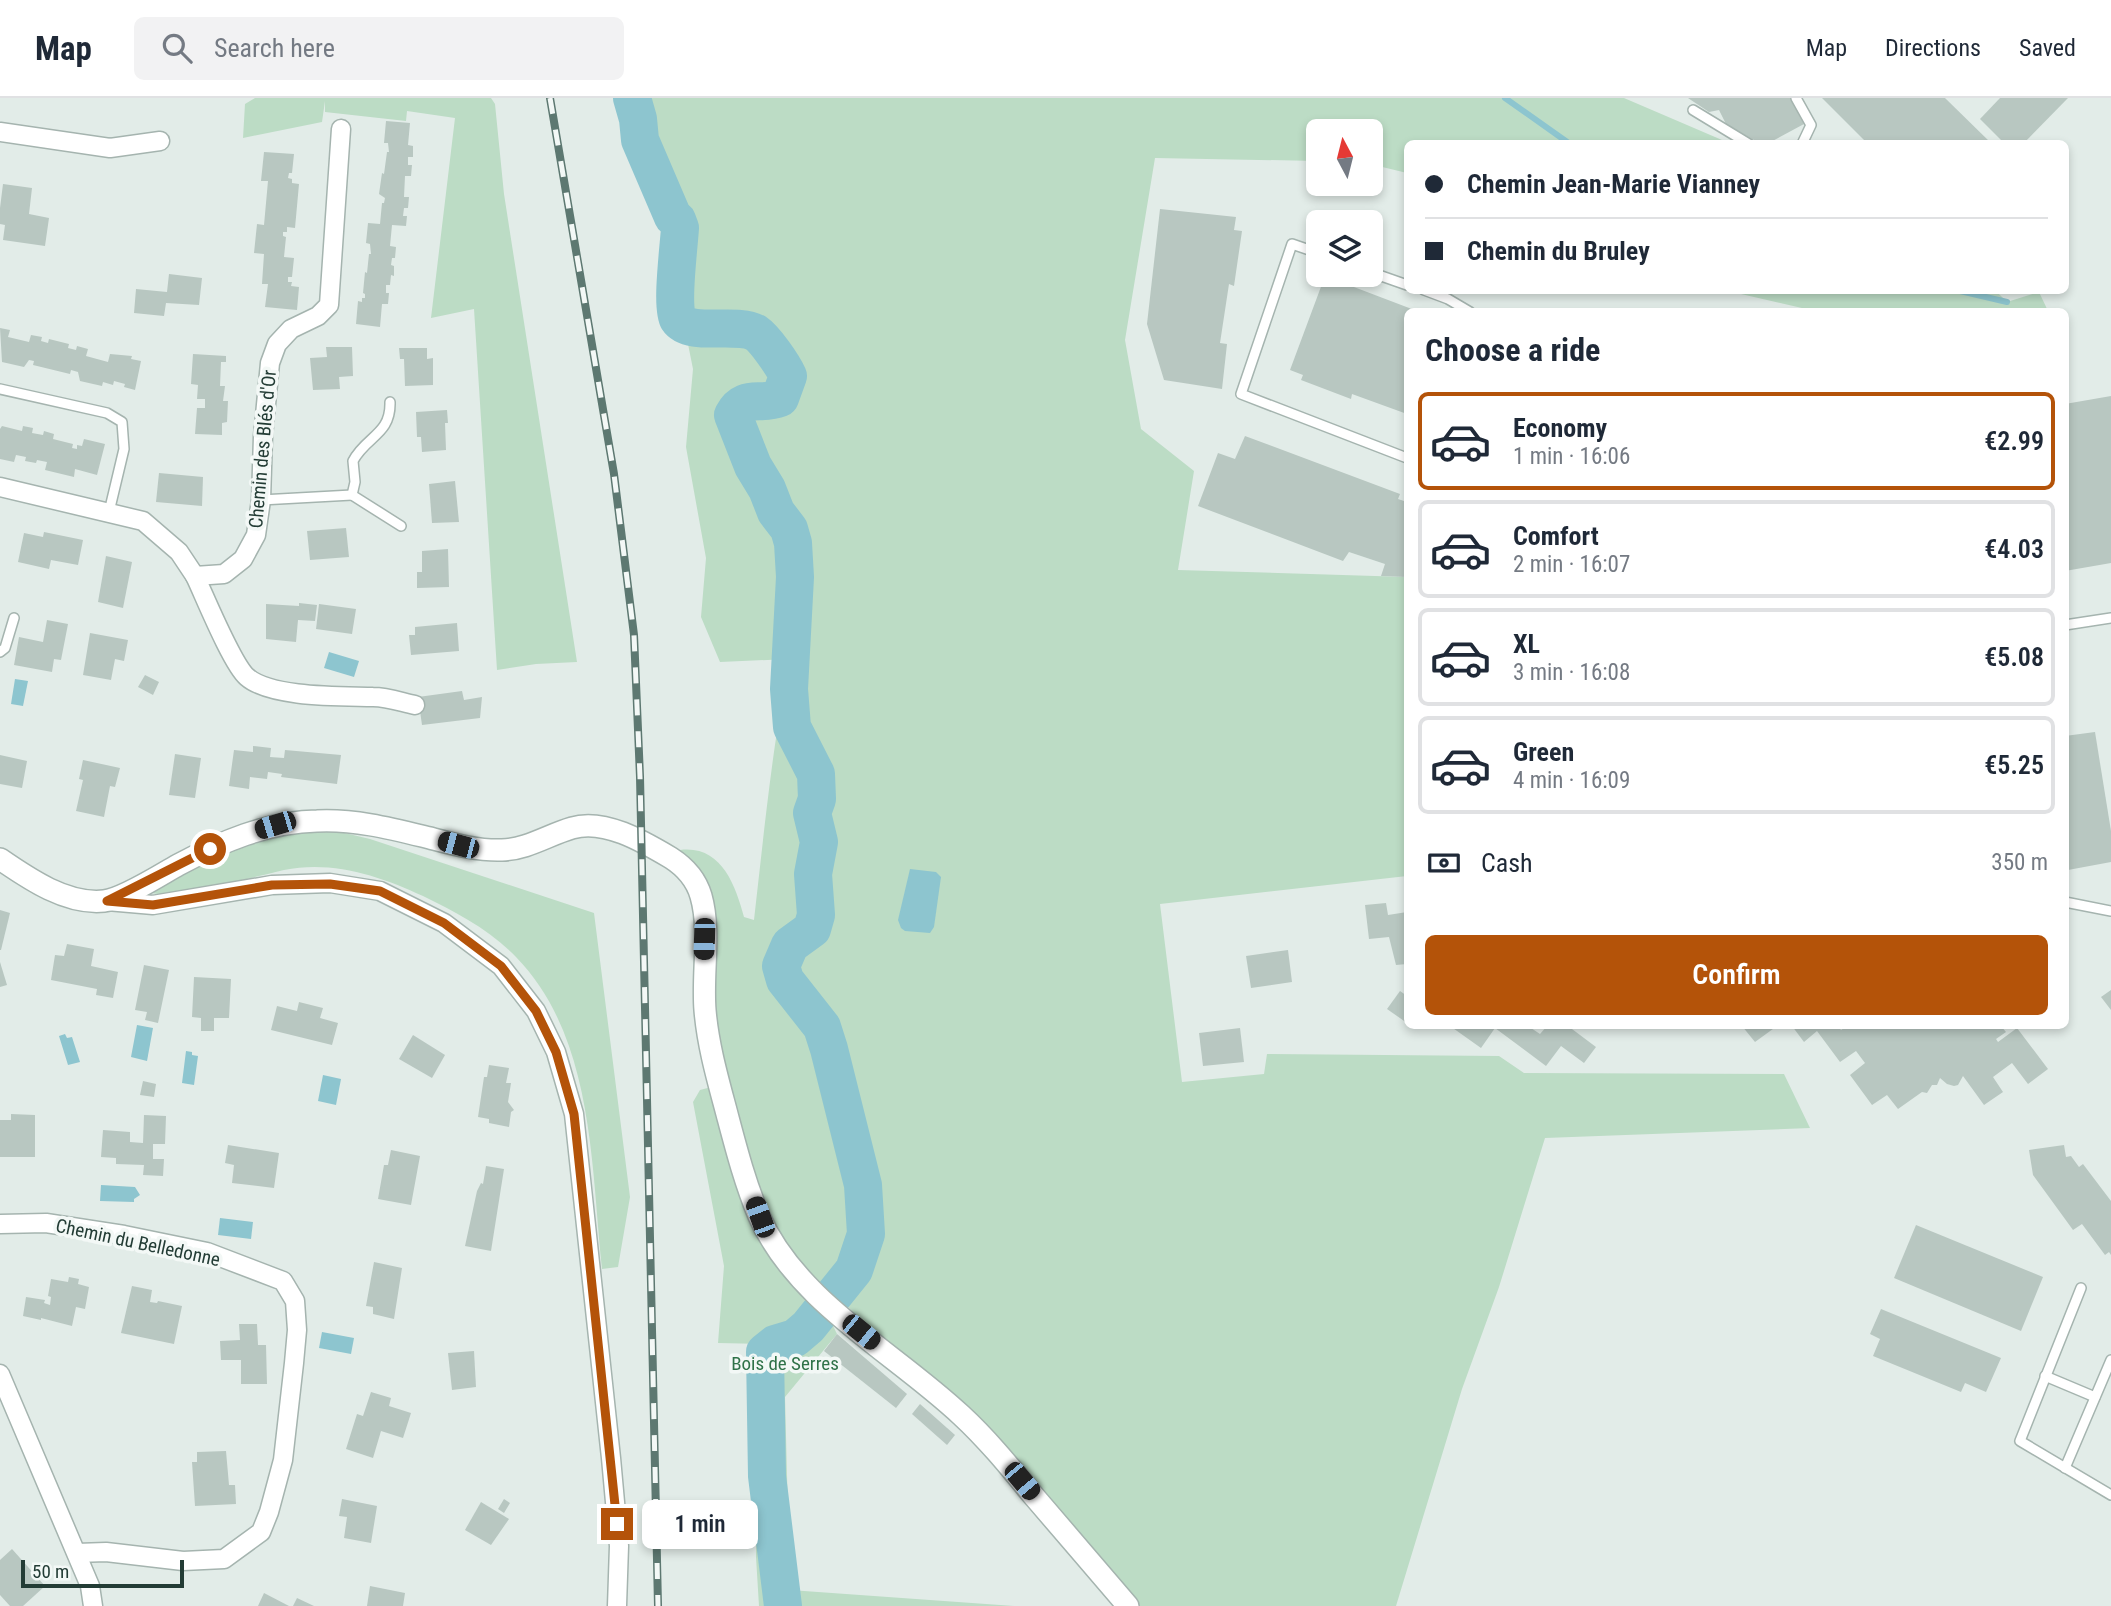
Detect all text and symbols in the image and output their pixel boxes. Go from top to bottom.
search box [134,17,624,80]
text: Map [35,29,92,68]
icon: search [158,29,196,67]
text: Search here [214,33,335,63]
text: Map [1806,34,1847,62]
text: Directions [1885,34,1981,62]
text: Saved [2019,34,2076,62]
north arrow [1306,119,1382,196]
map controls [1306,119,1383,287]
text: Chemin Jean-Marie Vianney [1467,169,1760,199]
button: layers [1306,210,1383,287]
text: Chemin du Bruley [1467,236,1650,266]
text: Choose a ride [1425,331,1600,369]
street label: Chemin des Blés d'Or [244,369,281,529]
icon: car [1429,410,1492,473]
text: Economy [1513,413,1607,443]
text: €2.99 [1984,426,2044,456]
text: 1 min · 16:06 [1513,443,1630,470]
icon: car [1429,518,1492,581]
text: Comfort [1513,521,1599,551]
text: €4.03 [1984,534,2044,564]
text: 2 min · 16:07 [1513,551,1630,578]
icon: car [1429,626,1492,689]
text: XL [1513,629,1540,659]
text: €5.08 [1984,642,2044,672]
text: 3 min · 16:08 [1513,659,1630,686]
icon: car [1429,734,1492,797]
text: Green [1513,737,1574,767]
text: €5.25 [1984,750,2044,780]
text: 4 min · 16:09 [1513,767,1630,794]
car [252,809,299,841]
car [435,829,482,861]
route start [194,833,226,865]
icon: cash [1425,844,1463,882]
text: Cash [1481,848,1533,878]
text: 350 m [1991,849,2048,876]
car [693,918,716,960]
button: Confirm [1425,935,2048,1015]
car [743,1194,778,1240]
street label: Chemin du Belledonne [54,1214,222,1271]
car [839,1311,884,1353]
park label: Bois de Serres [731,1352,839,1375]
car [1001,1458,1044,1504]
callout: 1 min [642,1500,757,1548]
route end [601,1508,633,1540]
text: 1 min [675,1511,725,1538]
scale bar [21,1557,184,1589]
text: 50 m [32,1560,69,1583]

